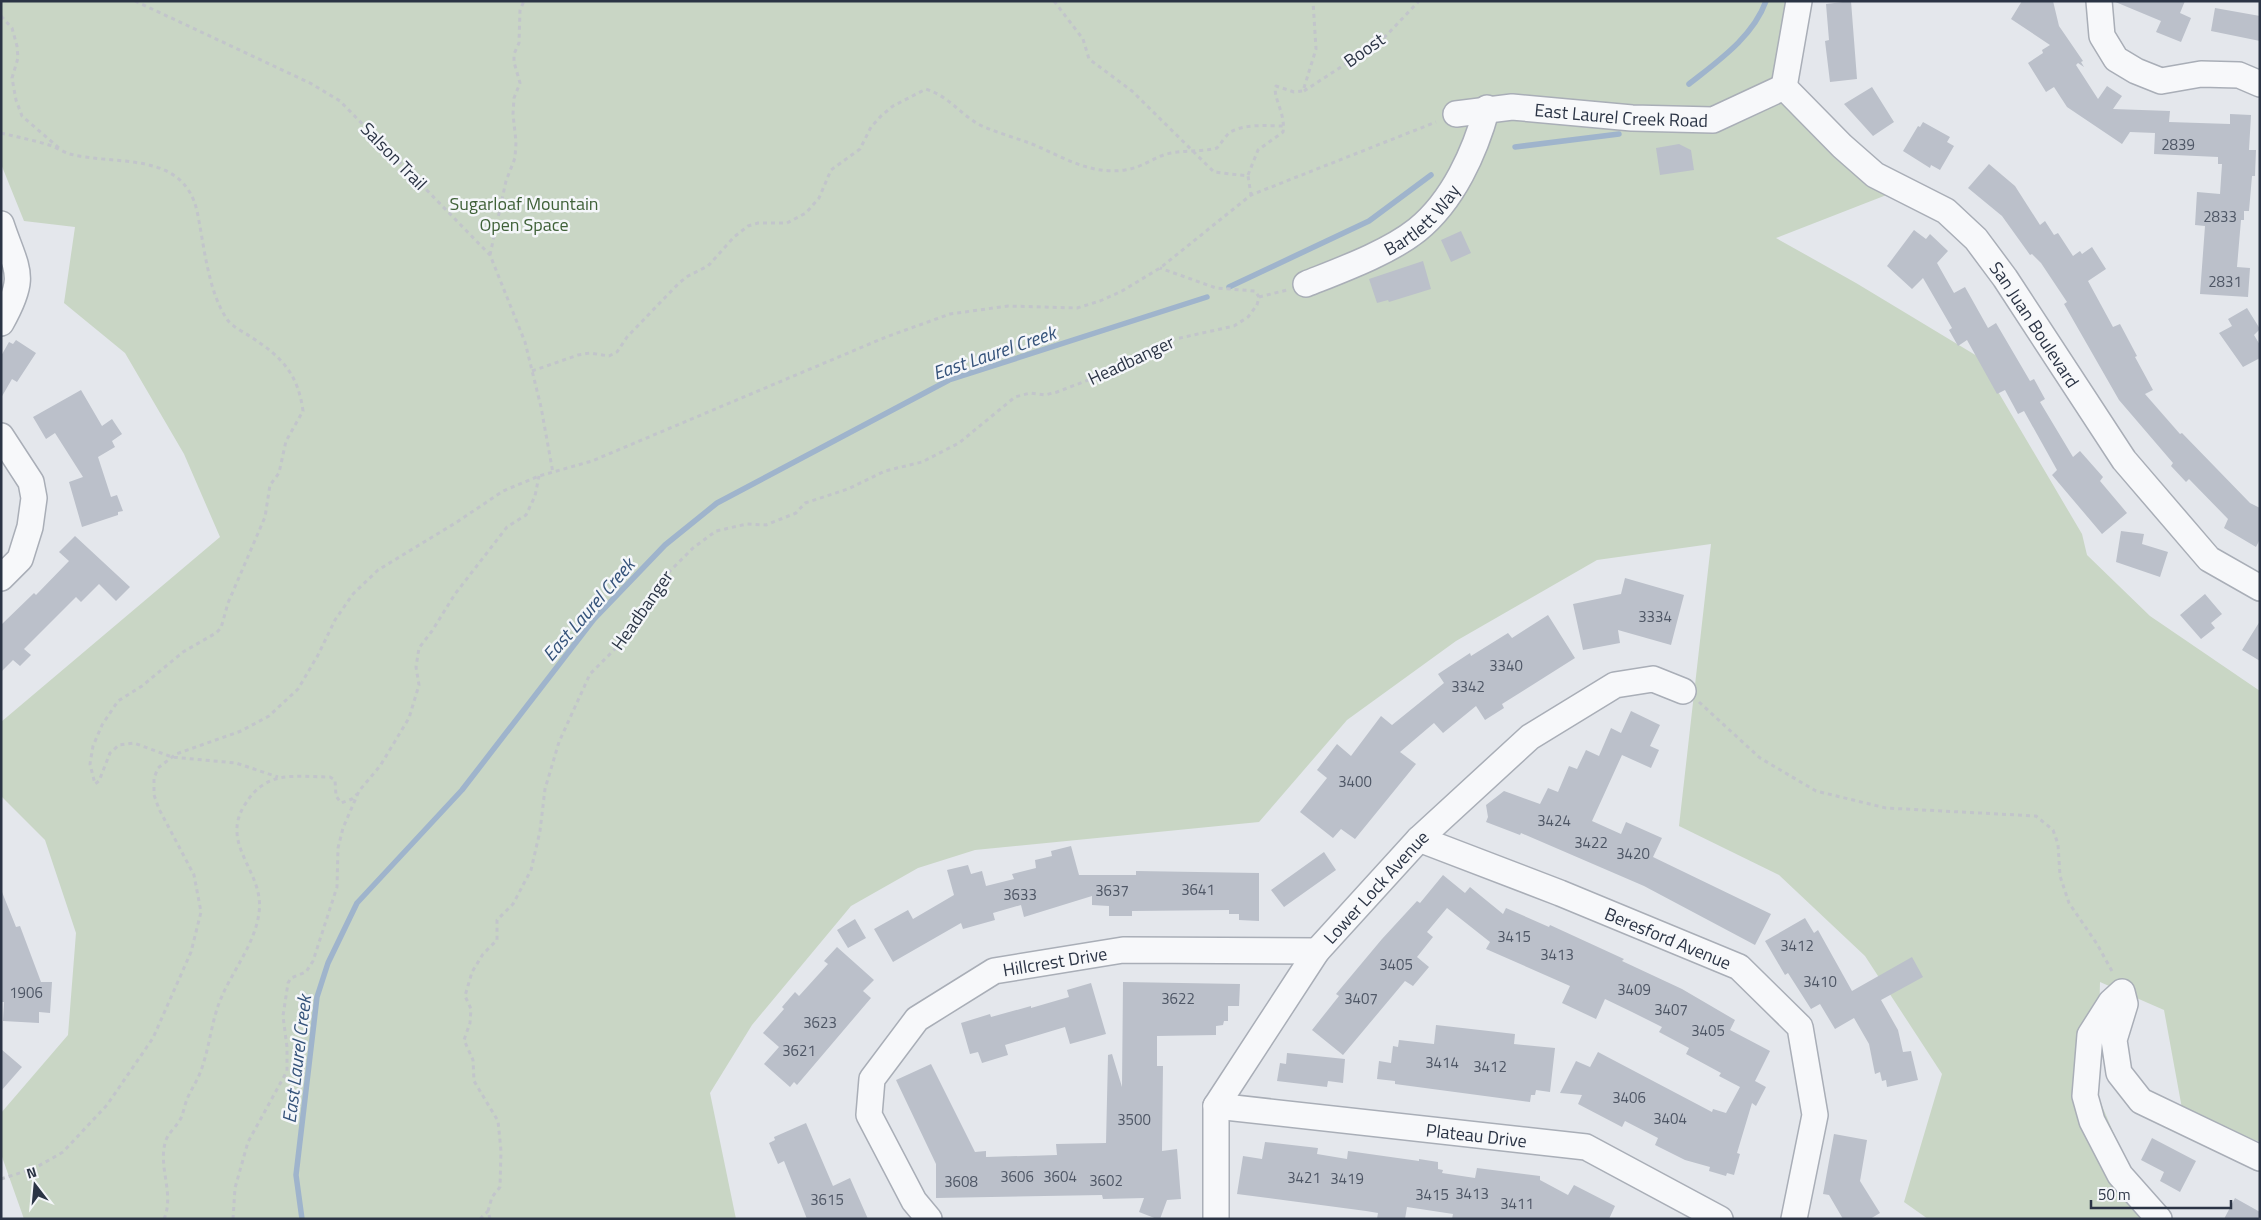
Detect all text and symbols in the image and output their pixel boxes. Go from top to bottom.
street label: Boost [1338,26,1391,74]
street label: East Laurel Creek Road [1533,96,1708,133]
street label: Salson Trail [355,116,433,196]
house number: 2839 [2161,133,2195,156]
street label: Bartlett Way [1379,178,1466,262]
park label: Sugarloaf Mountain Open Space [449,190,599,238]
house number: 2833 [2203,205,2237,228]
street label: San Juan Boulevard [1983,255,2086,393]
house number: 2831 [2208,270,2242,293]
water label: East Laurel Creek [929,317,1062,387]
street label: Headbanger [1083,328,1179,392]
water label: East Laurel Creek [535,549,643,667]
street label: Headbanger [604,564,680,656]
house number: 3334 [1638,605,1672,628]
house number: 3340 [1489,654,1523,677]
house number: 3342 [1451,675,1485,698]
house number: 3400 [1338,770,1372,793]
house number: 3424 [1537,809,1571,832]
street label: Lower Lock Avenue [1317,823,1434,950]
house number: 3422 [1574,831,1608,854]
house number: 3420 [1616,842,1650,865]
house number: 3641 [1181,878,1215,901]
house number: 3637 [1095,879,1129,902]
house number: 3633 [1003,883,1037,906]
street label: Beresford Avenue [1601,899,1736,976]
house number: 3415 [1497,925,1531,948]
house number: 3412 [1780,934,1814,957]
street label: Hillcrest Drive [1001,939,1109,983]
house number: 3413 [1540,943,1574,966]
house number: 3405 [1379,953,1413,976]
house number: 3410 [1803,970,1837,993]
house number: 3409 [1617,978,1651,1001]
house number: 1906 [9,981,43,1004]
house number: 3622 [1161,987,1195,1010]
house number: 3407 [1344,987,1378,1010]
water label: East Laurel Creek [274,991,319,1125]
house number: 3407 [1654,998,1688,1021]
house number: 3623 [803,1011,837,1034]
house number: 3405 [1691,1019,1725,1042]
house number: 3621 [782,1039,816,1062]
house number: 3414 [1425,1051,1459,1074]
house number: 3412 [1473,1055,1507,1078]
house number: 3406 [1612,1086,1646,1109]
house number: 3404 [1653,1107,1687,1130]
house number: 3500 [1117,1108,1151,1131]
street label: Plateau Drive [1425,1116,1528,1154]
north arrow [10,1160,60,1210]
text: N [24,1161,39,1183]
house number: 3606 [1000,1165,1034,1188]
house number: 3604 [1043,1165,1077,1188]
house number: 3421 [1287,1166,1321,1189]
house number: 3419 [1330,1167,1364,1190]
house number: 3602 [1089,1169,1123,1192]
house number: 3608 [944,1170,978,1193]
scale bar [2091,1178,2231,1210]
house number: 3413 [1455,1182,1489,1205]
house number: 3415 [1415,1183,1449,1206]
text: 50 m [2098,1183,2131,1206]
house number: 3615 [810,1188,844,1211]
house number: 3411 [1500,1192,1534,1215]

